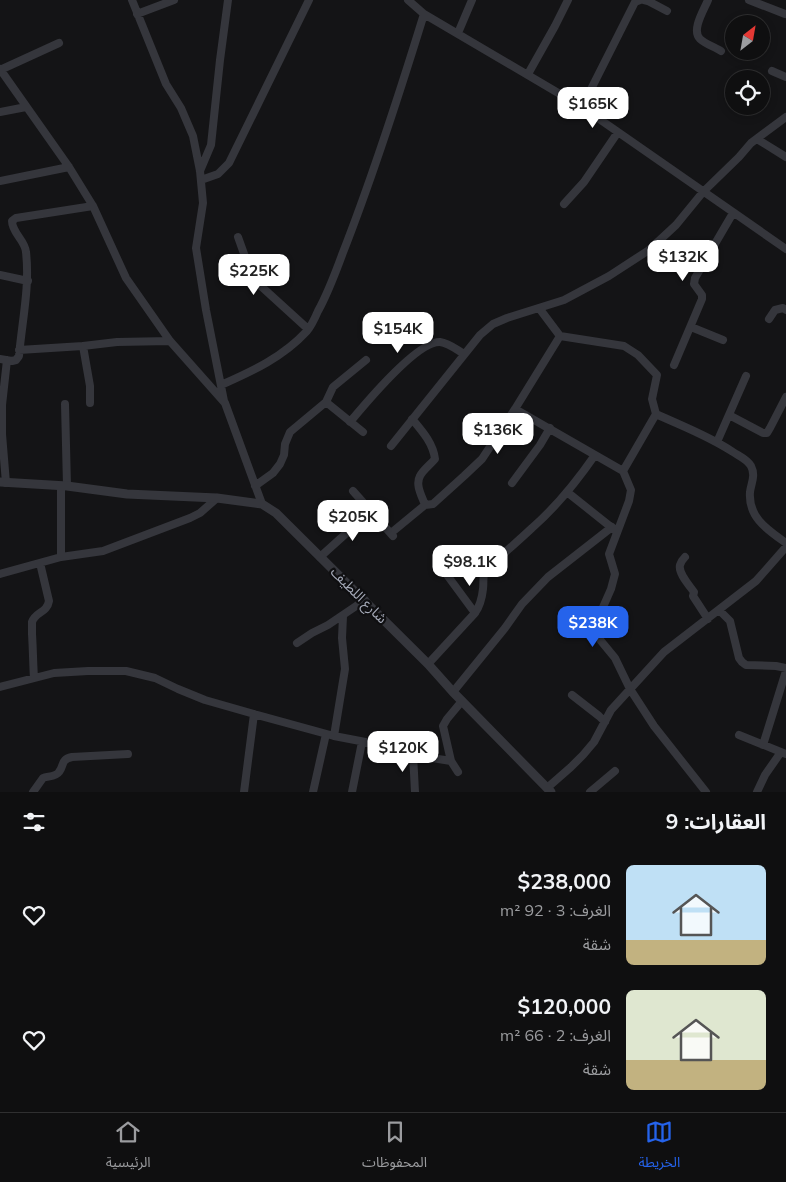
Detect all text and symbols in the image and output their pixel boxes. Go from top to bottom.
north arrow [725,15,770,60]
map controls [725,15,770,115]
button: locate [725,70,770,115]
pin: $165K [558,86,628,129]
text: $165K [568,93,618,113]
pin: $132K [648,240,718,282]
text: $132K [658,246,708,266]
pin: $225K [219,254,289,296]
text: $225K [229,260,279,280]
pin: $154K [363,312,433,354]
text: $154K [373,318,423,338]
pin: $136K [463,412,533,455]
text: $136K [473,419,523,439]
pin: $205K [318,500,388,542]
text: $205K [328,506,378,526]
pin: $98.1K [429,544,511,587]
text: $98.1K [443,551,497,571]
street label: شارع اللطيف [326,563,391,628]
pin: $238K [558,606,628,648]
text: $238K [568,612,618,632]
pin: $120K [368,730,438,773]
text: $120K [378,737,428,757]
icon: filters [20,808,48,836]
text: العقارات: 9 [666,808,766,834]
text: $238,000 [518,868,611,894]
icon: home [666,885,726,945]
text: الغرف: 3 · 92 m² [500,900,611,920]
icon: heart [20,901,48,929]
text: شقة [583,934,611,954]
text: $120,000 [518,993,611,1019]
icon: home [666,1010,726,1070]
text: الغرف: 2 · 66 m² [500,1025,611,1045]
icon: heart [20,1026,48,1054]
text: شقة [583,1059,611,1079]
tab: الرئيسية [106,1118,151,1177]
tab: المحفوظات [362,1118,427,1177]
tab: الخريطة [638,1118,680,1177]

